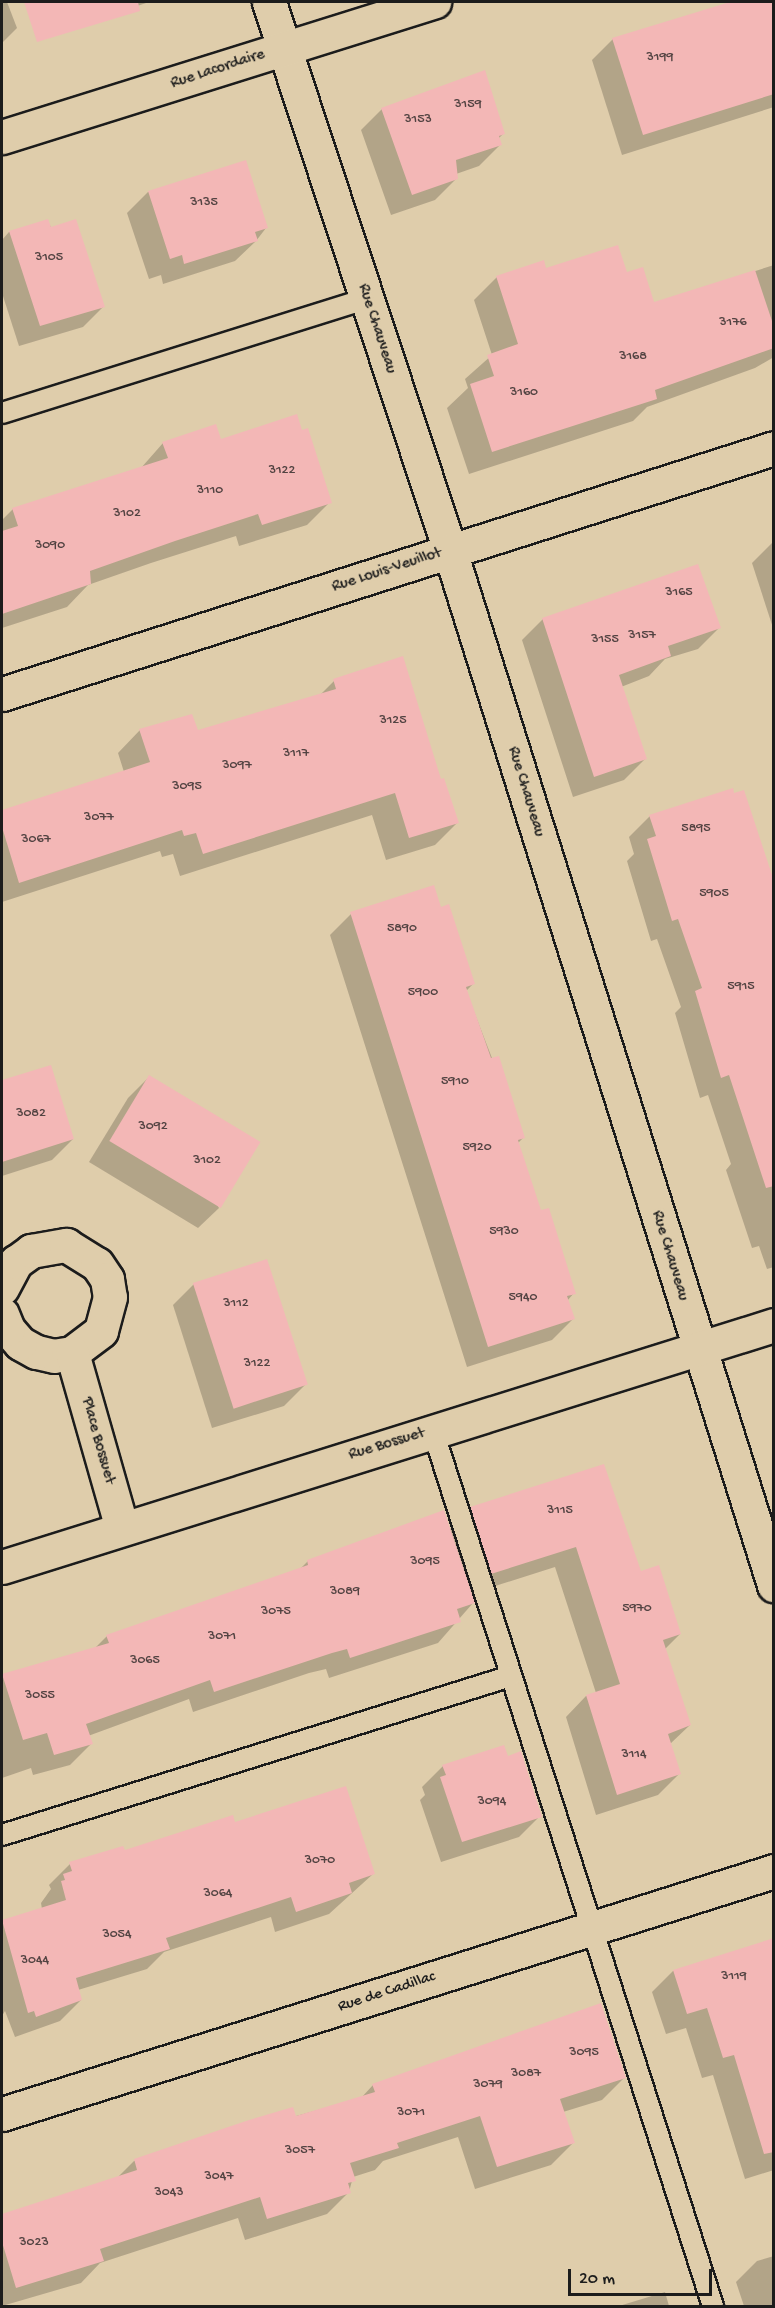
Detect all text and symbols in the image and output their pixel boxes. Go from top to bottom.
street label: Rue Lacordaire [169,46,267,94]
house number: 3199 [647,50,673,66]
house number: 3159 [454,97,482,113]
house number: 3153 [404,112,432,128]
house number: 3135 [190,195,218,211]
house number: 3105 [35,250,63,266]
street label: Rue Chauveau [352,282,400,376]
house number: 3176 [719,315,747,331]
house number: 3168 [619,349,647,365]
house number: 3160 [510,385,538,401]
house number: 3122 [269,463,295,479]
house number: 3110 [197,483,223,499]
house number: 3102 [113,506,141,522]
house number: 3090 [35,538,65,554]
street label: Rue Louis-Veuillot [330,544,444,598]
house number: 3165 [665,585,693,601]
house number: 3157 [628,628,656,644]
house number: 3155 [591,632,619,648]
house number: 3125 [379,713,407,729]
street label: Rue Chauveau [502,745,548,839]
house number: 3117 [283,746,309,762]
house number: 3097 [222,758,252,774]
house number: 3095 [172,779,202,795]
house number: 3077 [84,810,114,826]
house number: 5895 [681,821,711,837]
house number: 3067 [21,832,51,848]
house number: 5905 [699,886,729,902]
house number: 5890 [387,921,417,937]
house number: 5915 [727,979,755,995]
house number: 5900 [408,985,438,1001]
house number: 5910 [441,1074,469,1090]
house number: 3082 [16,1106,46,1122]
house number: 3092 [138,1119,168,1135]
house number: 5920 [462,1140,492,1156]
house number: 3102 [193,1153,221,1169]
street label: Rue Chauveau [646,1209,692,1303]
house number: 5930 [489,1224,519,1240]
house number: 5940 [509,1290,537,1306]
house number: 3112 [223,1296,249,1312]
house number: 3122 [244,1356,270,1372]
street label: Place Bossuet [75,1395,119,1487]
street label: Rue Bossuet [347,1424,427,1466]
house number: 3115 [547,1503,573,1519]
house number: 3095 [410,1554,440,1570]
house number: 3089 [330,1584,360,1600]
house number: 5970 [622,1601,652,1617]
house number: 3075 [261,1604,291,1620]
house number: 3071 [208,1629,236,1645]
house number: 3065 [130,1653,160,1669]
house number: 3055 [25,1688,55,1704]
house number: 3114 [621,1747,647,1763]
house number: 3094 [478,1794,506,1810]
house number: 3070 [305,1853,335,1869]
house number: 3064 [204,1886,232,1902]
house number: 3054 [102,1927,132,1943]
house number: 3044 [21,1953,49,1969]
street label: Rue de Cadillac [336,1968,438,2018]
house number: 3119 [721,1969,747,1985]
house number: 3095 [569,2045,599,2061]
house number: 3087 [511,2066,541,2082]
house number: 3079 [473,2077,503,2093]
house number: 3071 [397,2105,425,2121]
house number: 3057 [285,2143,315,2159]
house number: 3047 [204,2169,234,2185]
house number: 3043 [154,2185,184,2201]
house number: 3023 [19,2235,49,2251]
scale bar [571,2257,715,2295]
text: 20 m [579,2269,615,2290]

